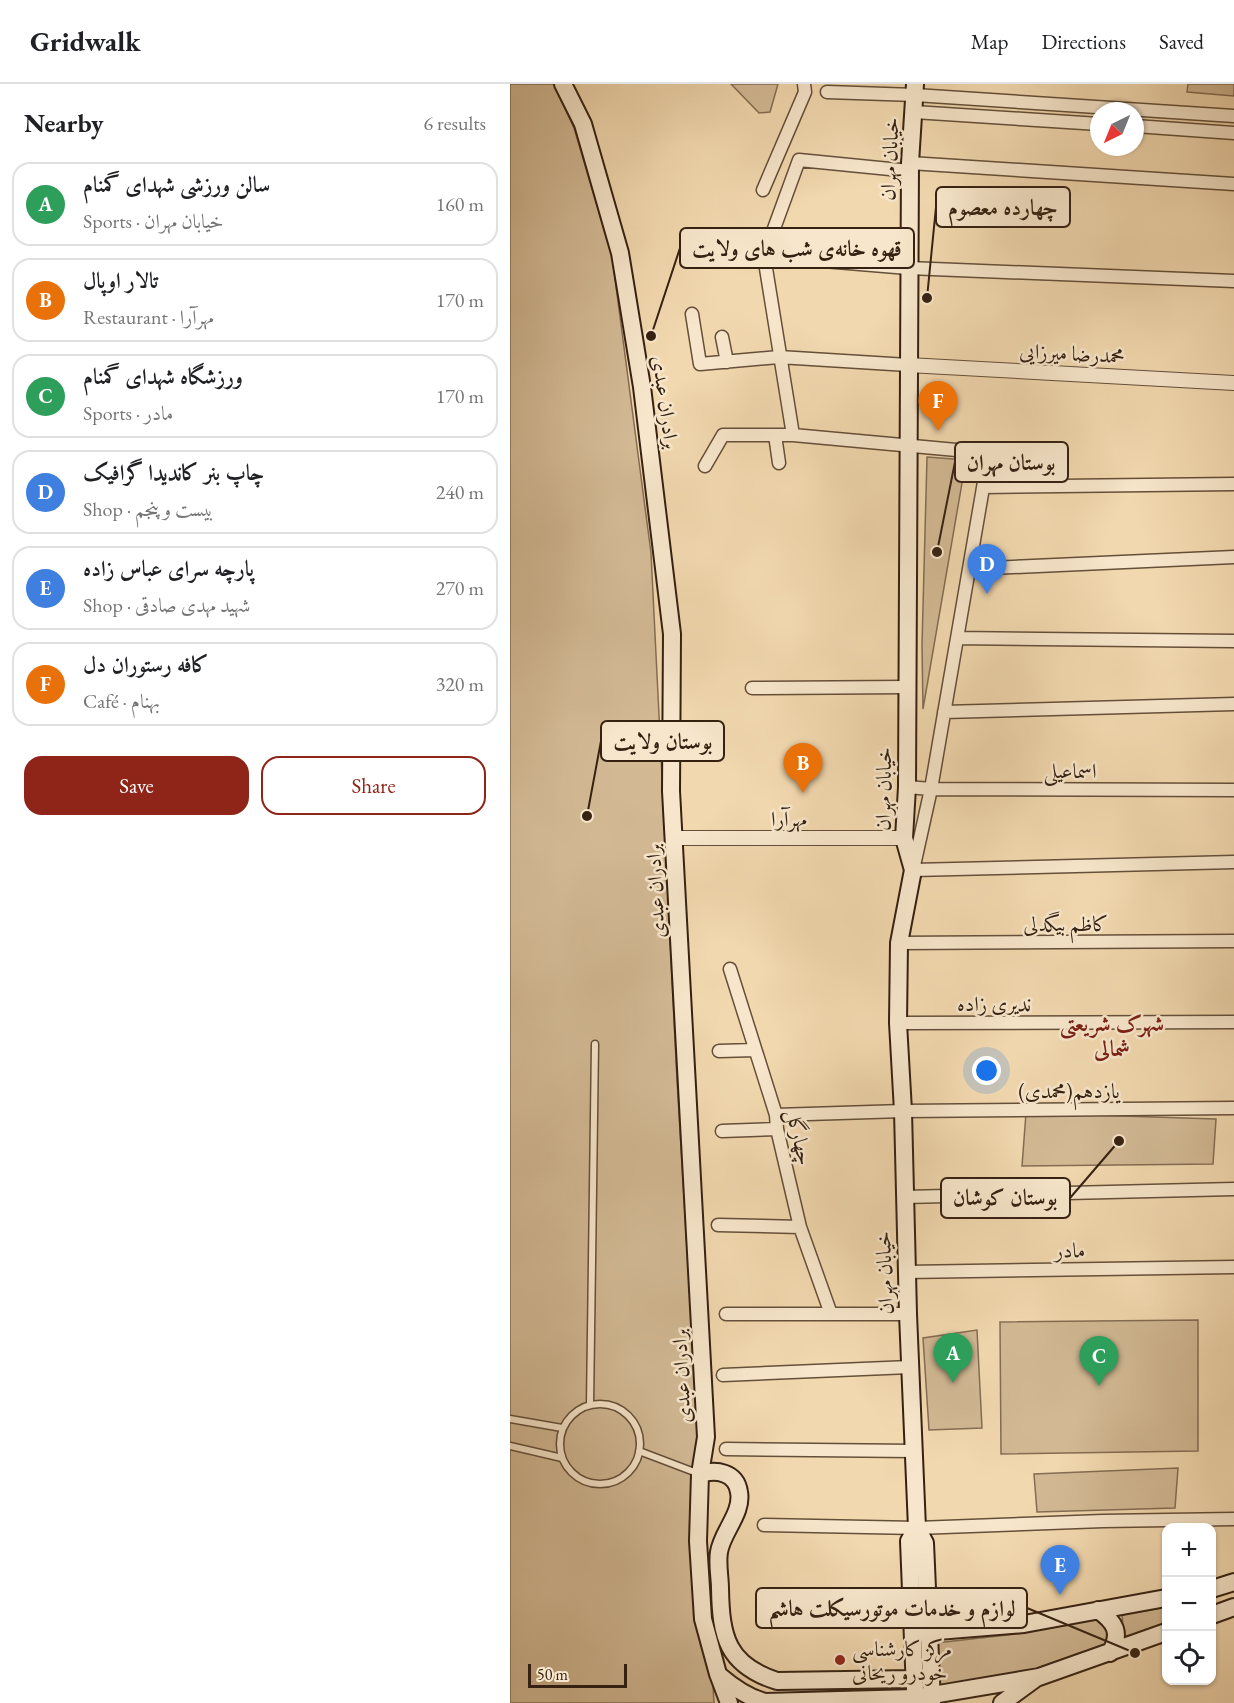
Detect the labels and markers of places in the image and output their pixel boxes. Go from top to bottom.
callout: چهارده معصوم [936,187,1070,227]
callout: قهوه خانه‌ی شب های ولایت [680,228,914,268]
pin: F [918,382,958,431]
callout: بوستان مهران [955,442,1068,482]
pin: D [968,544,1006,594]
callout: بوستان ولایت [601,721,724,761]
pin: B [784,744,822,793]
callout: بوستان کوشان [941,1178,1070,1218]
pin: A [934,1334,972,1383]
pin: C [1080,1336,1118,1386]
pin: E [1040,1546,1080,1595]
callout: لوازم و خدمات موتورسیکلت هاشم [756,1588,1027,1628]
place label: مرکز کارشناسی خودرو ریحانی [852,1635,952,1686]
marker: مرکز کارشناسی خودرو ریحانی [833,1653,847,1667]

